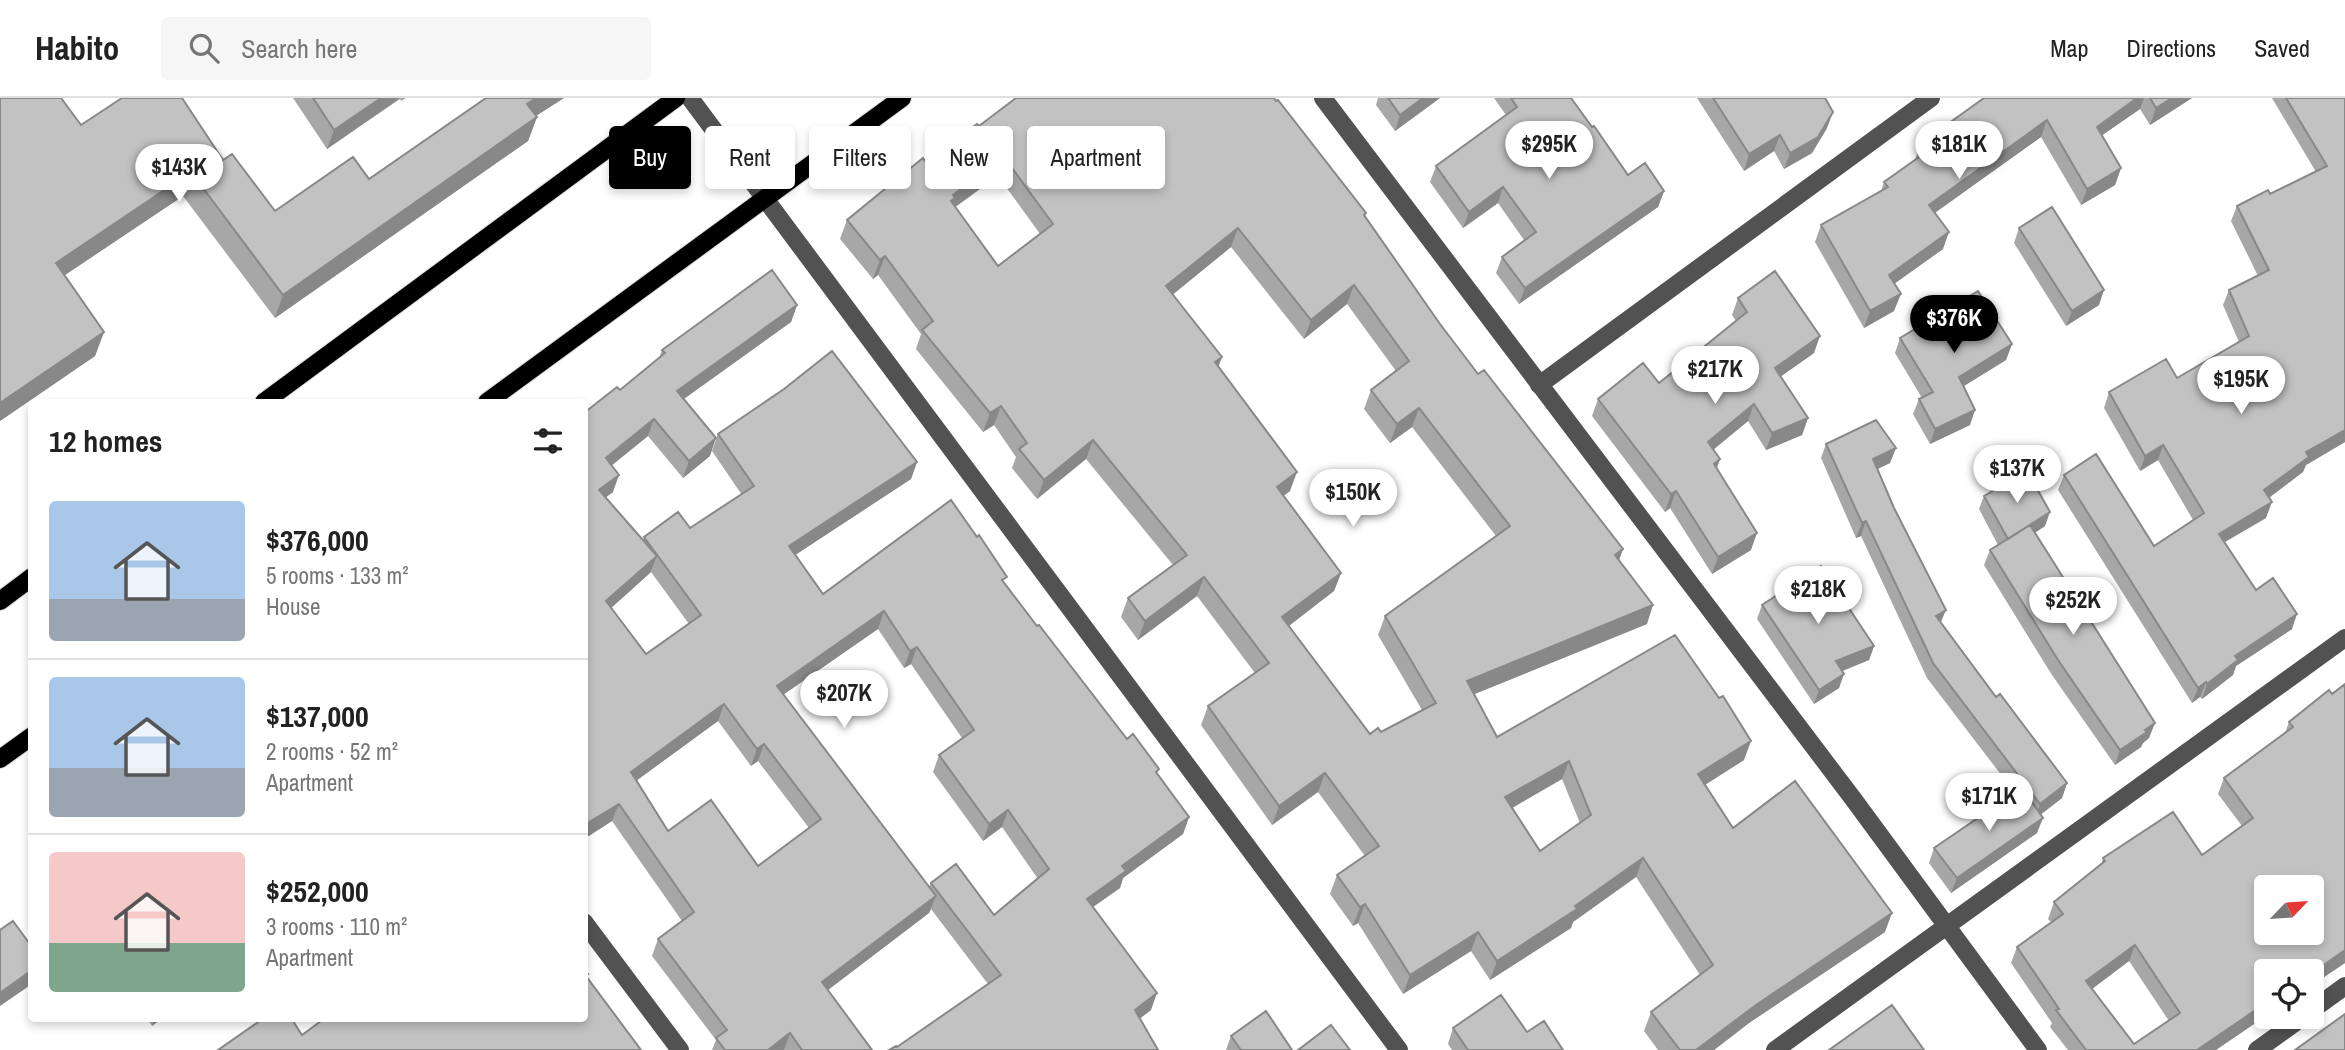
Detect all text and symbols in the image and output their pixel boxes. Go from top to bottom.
search box [161,17,651,80]
text: Habito [35,26,119,70]
icon: search [185,29,223,67]
text: Search here [241,31,357,66]
text: Map [2050,32,2088,64]
text: Directions [2126,32,2216,64]
text: Saved [2254,32,2310,64]
pin: $295K [1500,122,1598,181]
pin: $181K [1910,122,2008,181]
chip: Buy [609,126,691,189]
chip: Rent [705,126,795,189]
chip: Filters [809,126,911,189]
chip: New [925,126,1013,189]
chip: Apartment [1027,126,1165,189]
text: $295K [1521,128,1577,159]
text: $181K [1931,128,1987,159]
pin: $143K [130,144,228,204]
text: $143K [151,151,207,182]
pin: $376K [1905,296,2003,355]
text: $376K [1926,302,1982,333]
pin: $217K [1666,346,1764,406]
text: $217K [1687,353,1743,384]
pin: $195K [2192,356,2290,416]
text: $195K [2213,363,2269,394]
text: 12 homes [49,421,163,461]
icon: filters [529,422,567,460]
pin: $137K [1968,446,2066,505]
text: $137K [1989,452,2045,483]
pin: $150K [1304,470,1402,529]
text: $150K [1325,476,1381,507]
text: $376,000 [266,520,369,560]
icon: home [105,529,189,613]
text: 5 rooms · 133 m² [266,560,409,591]
pin: $218K [1769,566,1867,626]
text: $218K [1790,573,1846,604]
pin: $252K [2024,578,2122,637]
text: $252K [2045,584,2101,615]
text: House [266,591,321,622]
pin: $207K [795,670,893,730]
text: $207K [816,677,872,708]
text: $137,000 [266,696,369,736]
icon: home [105,705,189,789]
text: 2 rooms · 52 m² [266,736,398,767]
text: Apartment [266,767,353,798]
pin: $171K [1940,774,2038,833]
text: $171K [1961,780,2017,811]
text: $252,000 [266,871,369,911]
north arrow [2254,875,2324,945]
map controls [2254,875,2324,1029]
icon: home [105,880,189,964]
text: 3 rooms · 110 m² [266,911,407,942]
text: Apartment [266,942,353,973]
button: locate [2254,959,2324,1029]

